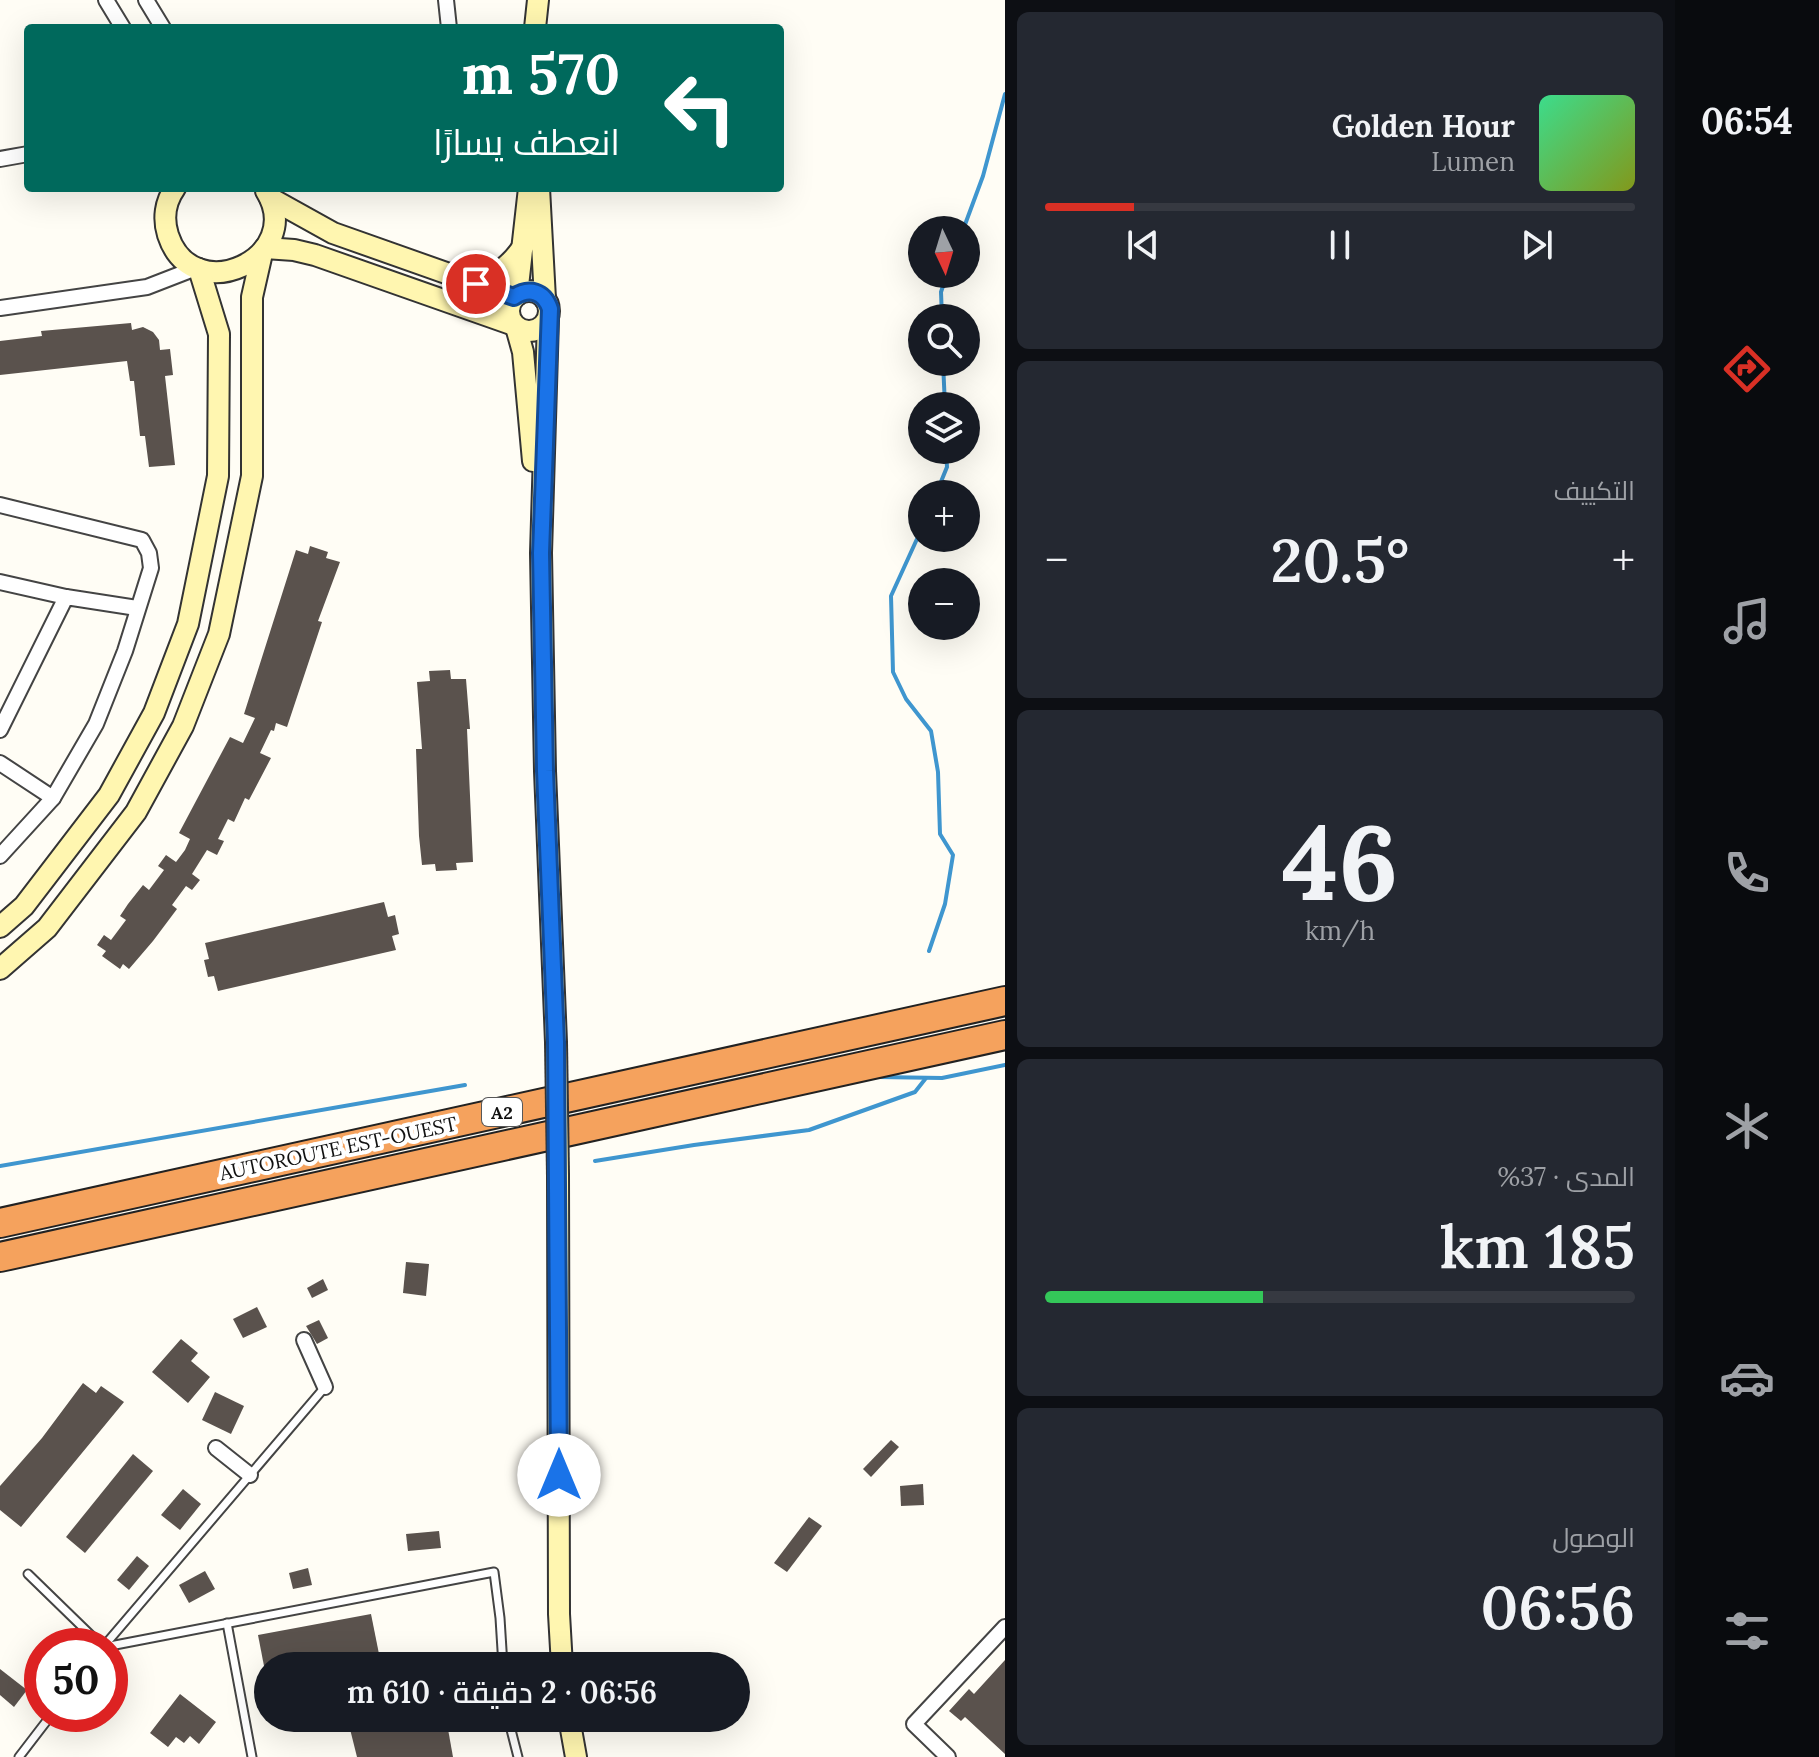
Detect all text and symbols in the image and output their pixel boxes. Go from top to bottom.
text: 570 m [462,38,620,109]
icon: left [648,56,752,160]
text: 06:54 [1701,98,1793,144]
text: Golden Hour [1332,107,1515,145]
text: انعطف يسارًا [433,119,620,165]
text: Lumen [1431,145,1515,178]
north arrow [908,216,980,288]
map controls [908,216,980,640]
icon: previous [1121,223,1165,267]
icon: pause [1318,223,1362,267]
icon: next [1515,223,1559,267]
pin [442,250,510,318]
icon: arrive [454,262,498,306]
button: search [908,304,980,376]
icon: directions [1719,341,1775,397]
button: layers [908,392,980,464]
text: التكييف [1553,474,1635,507]
button: + [908,480,980,552]
text: 20.5° [1270,522,1410,598]
text: − [1045,532,1068,588]
text: + [1612,532,1635,588]
button: − [908,568,980,640]
icon: music [1719,593,1775,649]
text: 46 [1282,795,1398,928]
icon: phone [1719,845,1775,901]
text: km/h [1305,914,1375,947]
road number: A2 [482,1098,522,1126]
icon: climate [1719,1098,1775,1154]
street label: AUTOROUTE EST-OUEST [216,1111,459,1186]
text: المدى · 37% [1497,1160,1635,1193]
text: 185 km [1440,1208,1635,1284]
icon: car [1719,1350,1775,1406]
position arrow [517,1433,601,1517]
text: الوصول [1552,1521,1635,1554]
text: 06:56 [1481,1569,1635,1645]
icon: filters [1719,1603,1775,1659]
speed limit sign: 50 [24,1628,128,1732]
text: 06:56 · 2 دقيقة · 610 m [347,1673,657,1711]

